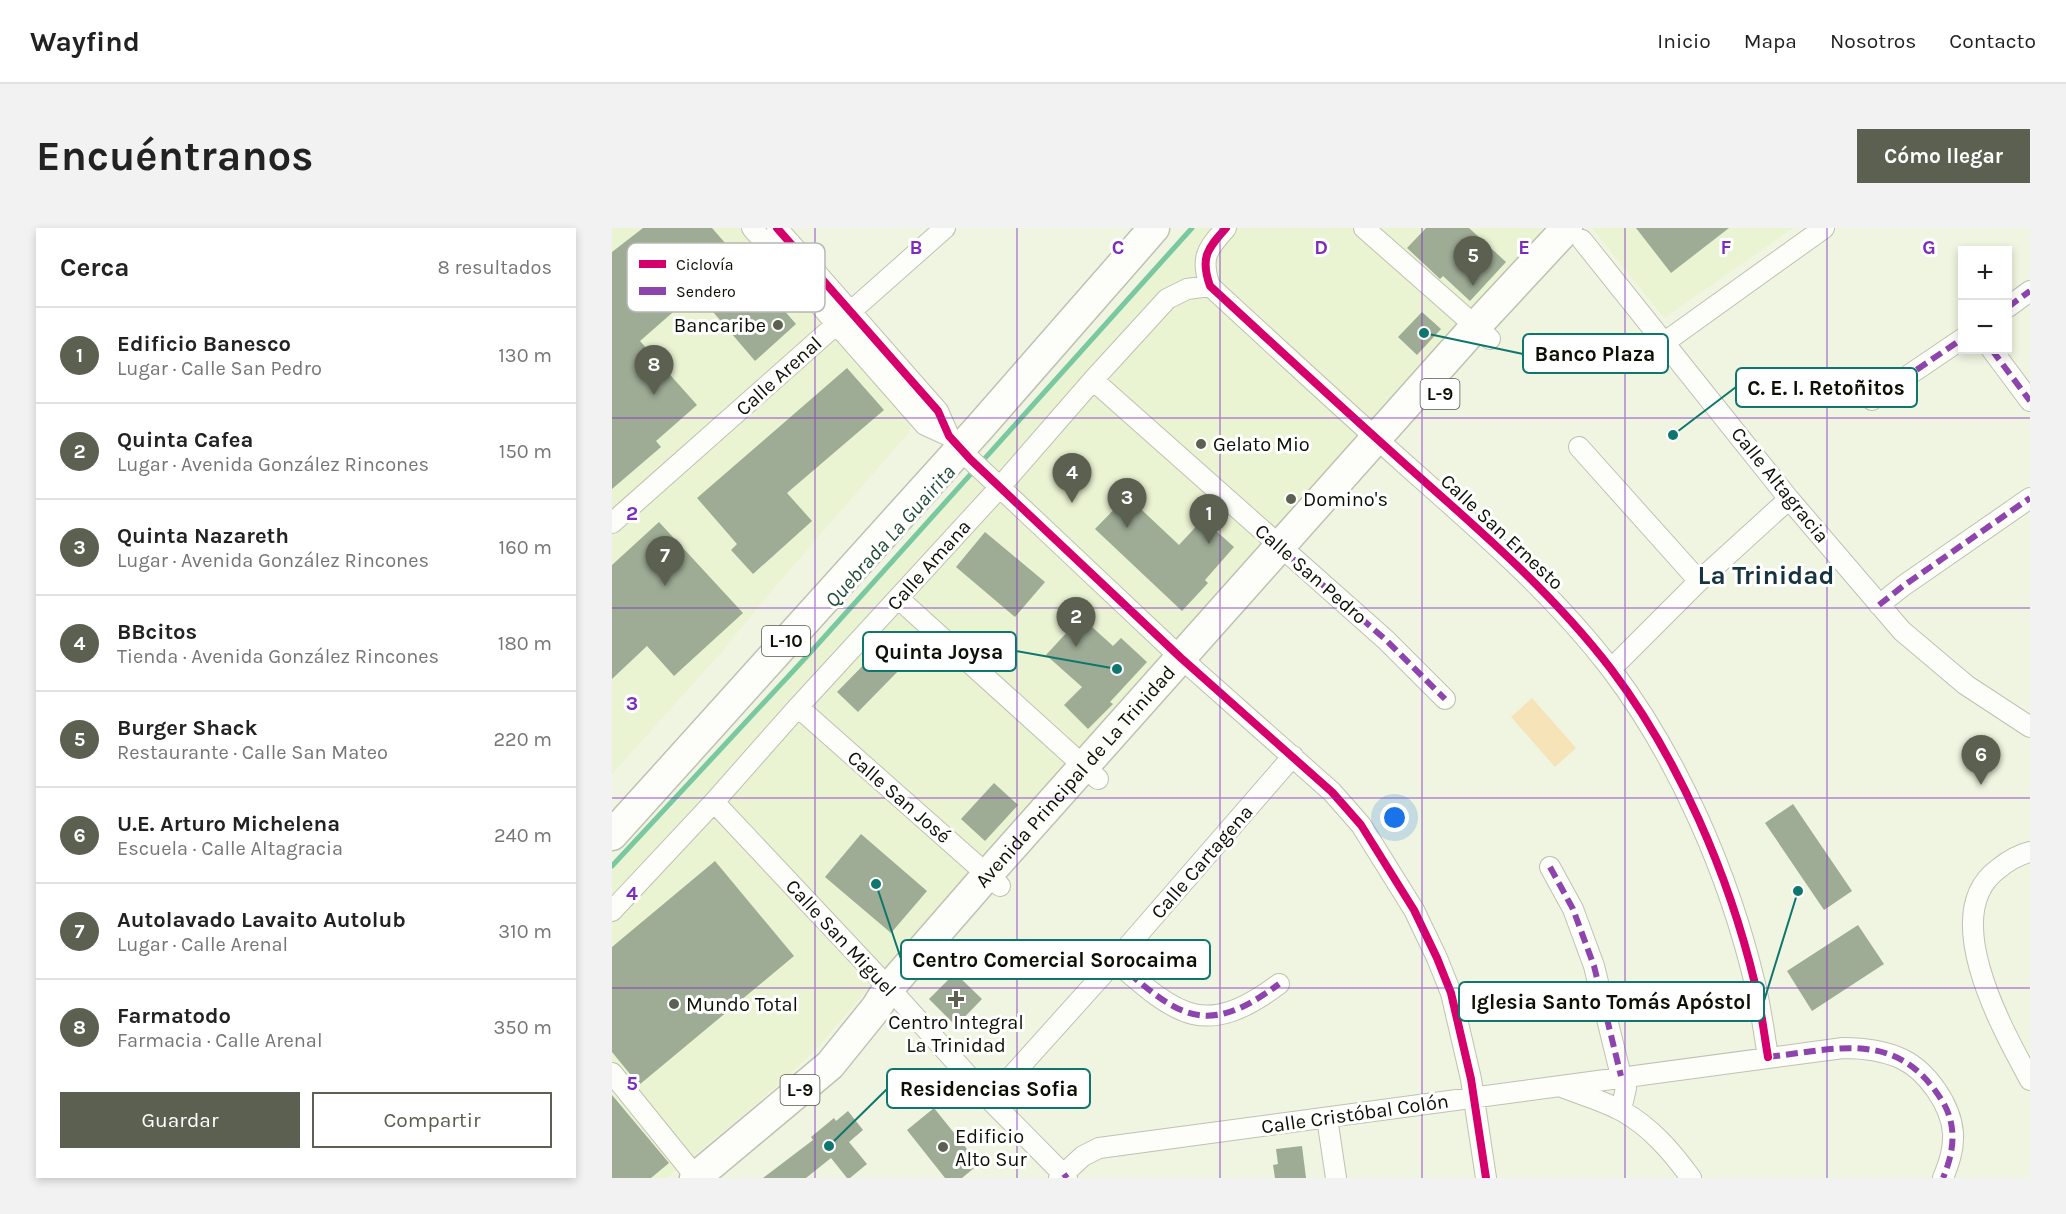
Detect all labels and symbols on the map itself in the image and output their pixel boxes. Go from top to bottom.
text: B [910,236,922,259]
text: C [1112,236,1124,259]
text: D [1314,236,1328,259]
pin: 5 [1454,236,1492,286]
text: E [1518,236,1530,259]
text: F [1721,236,1732,259]
text: G [1922,236,1936,259]
legend [627,243,825,312]
text: Ciclovía [676,255,734,274]
text: Sendero [676,282,736,301]
place label: Bancaribe [674,314,766,337]
marker: Bancaribe [771,318,785,332]
street label: Calle Arenal [731,332,827,420]
callout: Banco Plaza [1523,334,1668,373]
text: Banco Plaza [1535,342,1655,366]
pin: 8 [634,346,674,395]
callout: C. E. I. Retoñitos [1736,368,1917,407]
text: C. E. I. Retoñitos [1747,376,1905,400]
road number: L-9 [1420,379,1460,409]
street label: Calle Altagracia [1726,423,1834,547]
place label: Gelato Mio [1213,433,1310,456]
marker: Gelato Mio [1194,437,1208,451]
pin: 4 [1052,454,1092,503]
water label: Quebrada La Guairita [820,460,960,612]
street label: Calle San Ernesto [1436,469,1568,595]
pin: 3 [1108,478,1146,528]
place label: Domino's [1303,488,1388,511]
marker: Domino's [1284,492,1298,506]
pin: 1 [1190,494,1228,544]
text: 2 [626,502,638,525]
street label: Calle Amana [882,515,976,615]
street label: Calle San Pedro [1250,519,1372,629]
pin: 7 [646,536,684,586]
district label: La Trinidad [1698,560,1834,591]
pin: 2 [1056,598,1096,647]
road number: L-10 [762,626,810,656]
callout: Quinta Joysa [863,632,1016,671]
text: Quinta Joysa [875,640,1003,664]
street label: Avenida Principal de La Trinidad [970,661,1180,892]
text: 3 [626,692,638,715]
pin: 6 [1962,736,2000,785]
street label: Calle San José [843,746,955,848]
street label: Calle Cartagena [1146,800,1258,924]
your location [1380,803,1409,832]
street label: Calle San Miguel [781,875,901,1001]
text: 4 [626,882,638,905]
callout: Centro Comercial Sorocaima [901,940,1210,979]
text: Centro Comercial Sorocaima [912,948,1198,972]
callout: Iglesia Santo Tomás Apóstol [1459,982,1764,1021]
marker: Centro Integral La Trinidad [947,990,965,1008]
text: Iglesia Santo Tomás Apóstol [1470,990,1752,1014]
place label: Mundo Total [686,993,798,1016]
marker: Mundo Total [667,997,681,1011]
place label: Centro Integral La Trinidad [888,1011,1024,1057]
callout: Residencias Sofia [887,1069,1090,1108]
text: 5 [626,1072,638,1095]
road number: L-9 [780,1075,819,1105]
text: Residencias Sofia [900,1077,1078,1101]
street label: Calle Cristóbal Colón [1260,1089,1450,1139]
place label: Edificio Alto Sur [955,1125,1027,1171]
marker: Edificio Alto Sur [936,1140,950,1154]

